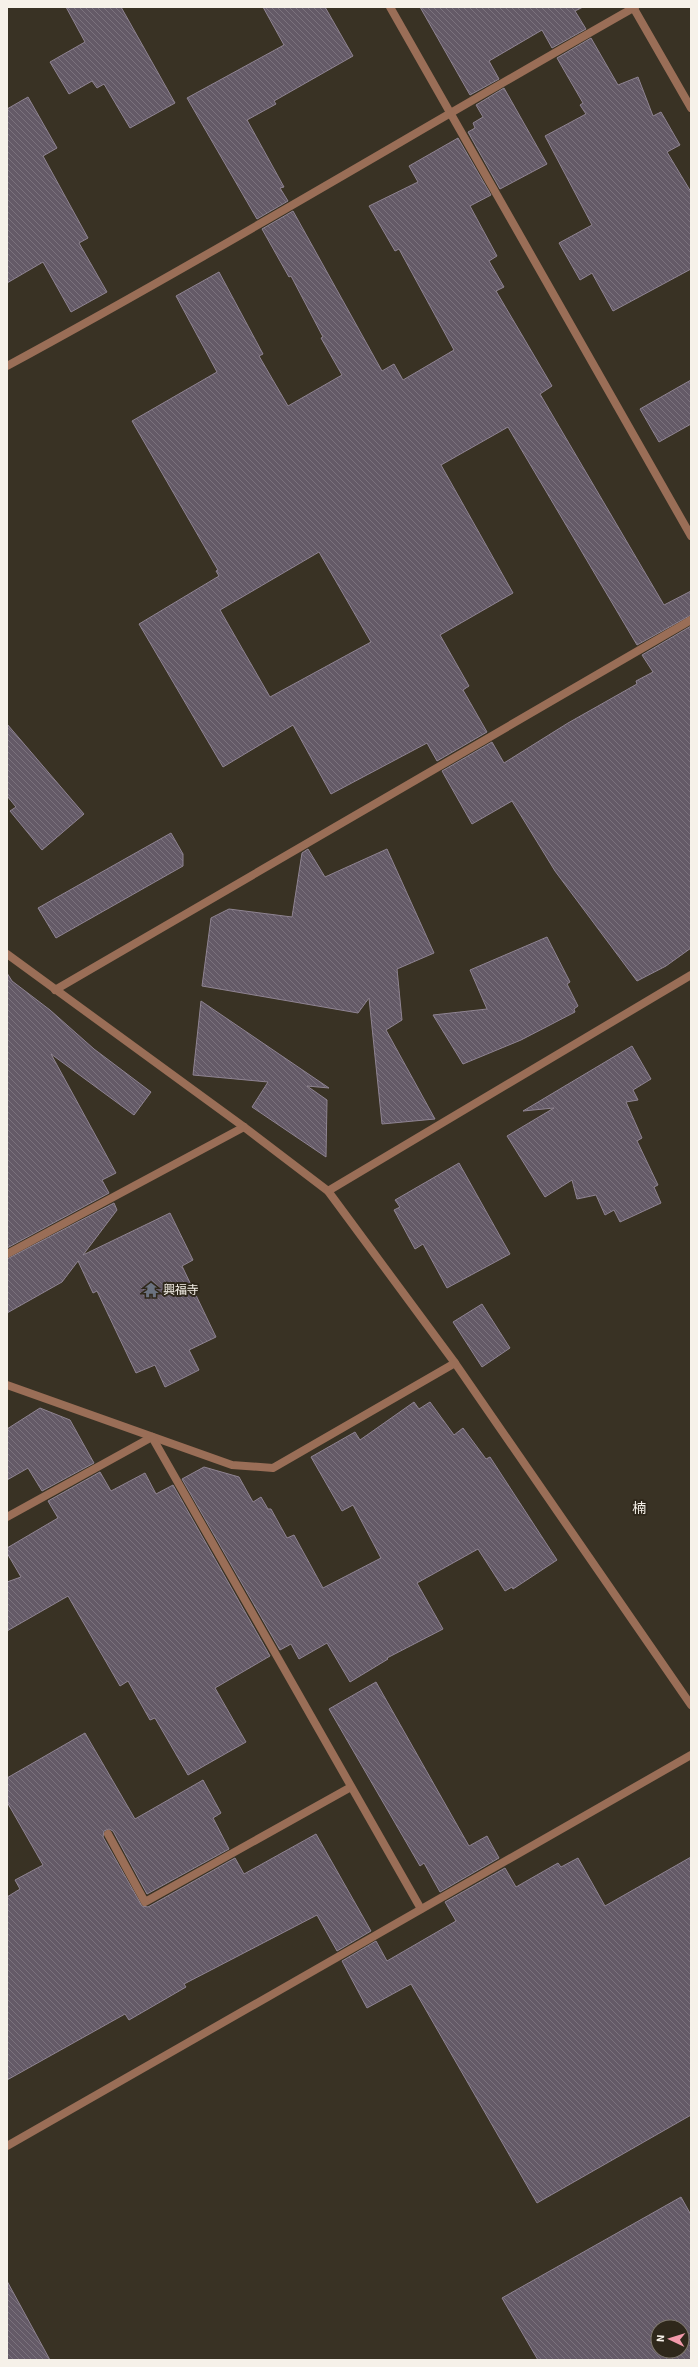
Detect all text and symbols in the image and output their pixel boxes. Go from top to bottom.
temple icon: 興福寺 [142,1281,160,1299]
place label: 興福寺 [163,1282,199,1299]
district label: 楠 [632,1499,646,1519]
north arrow [650,2319,690,2359]
text: N [653,2334,668,2343]

